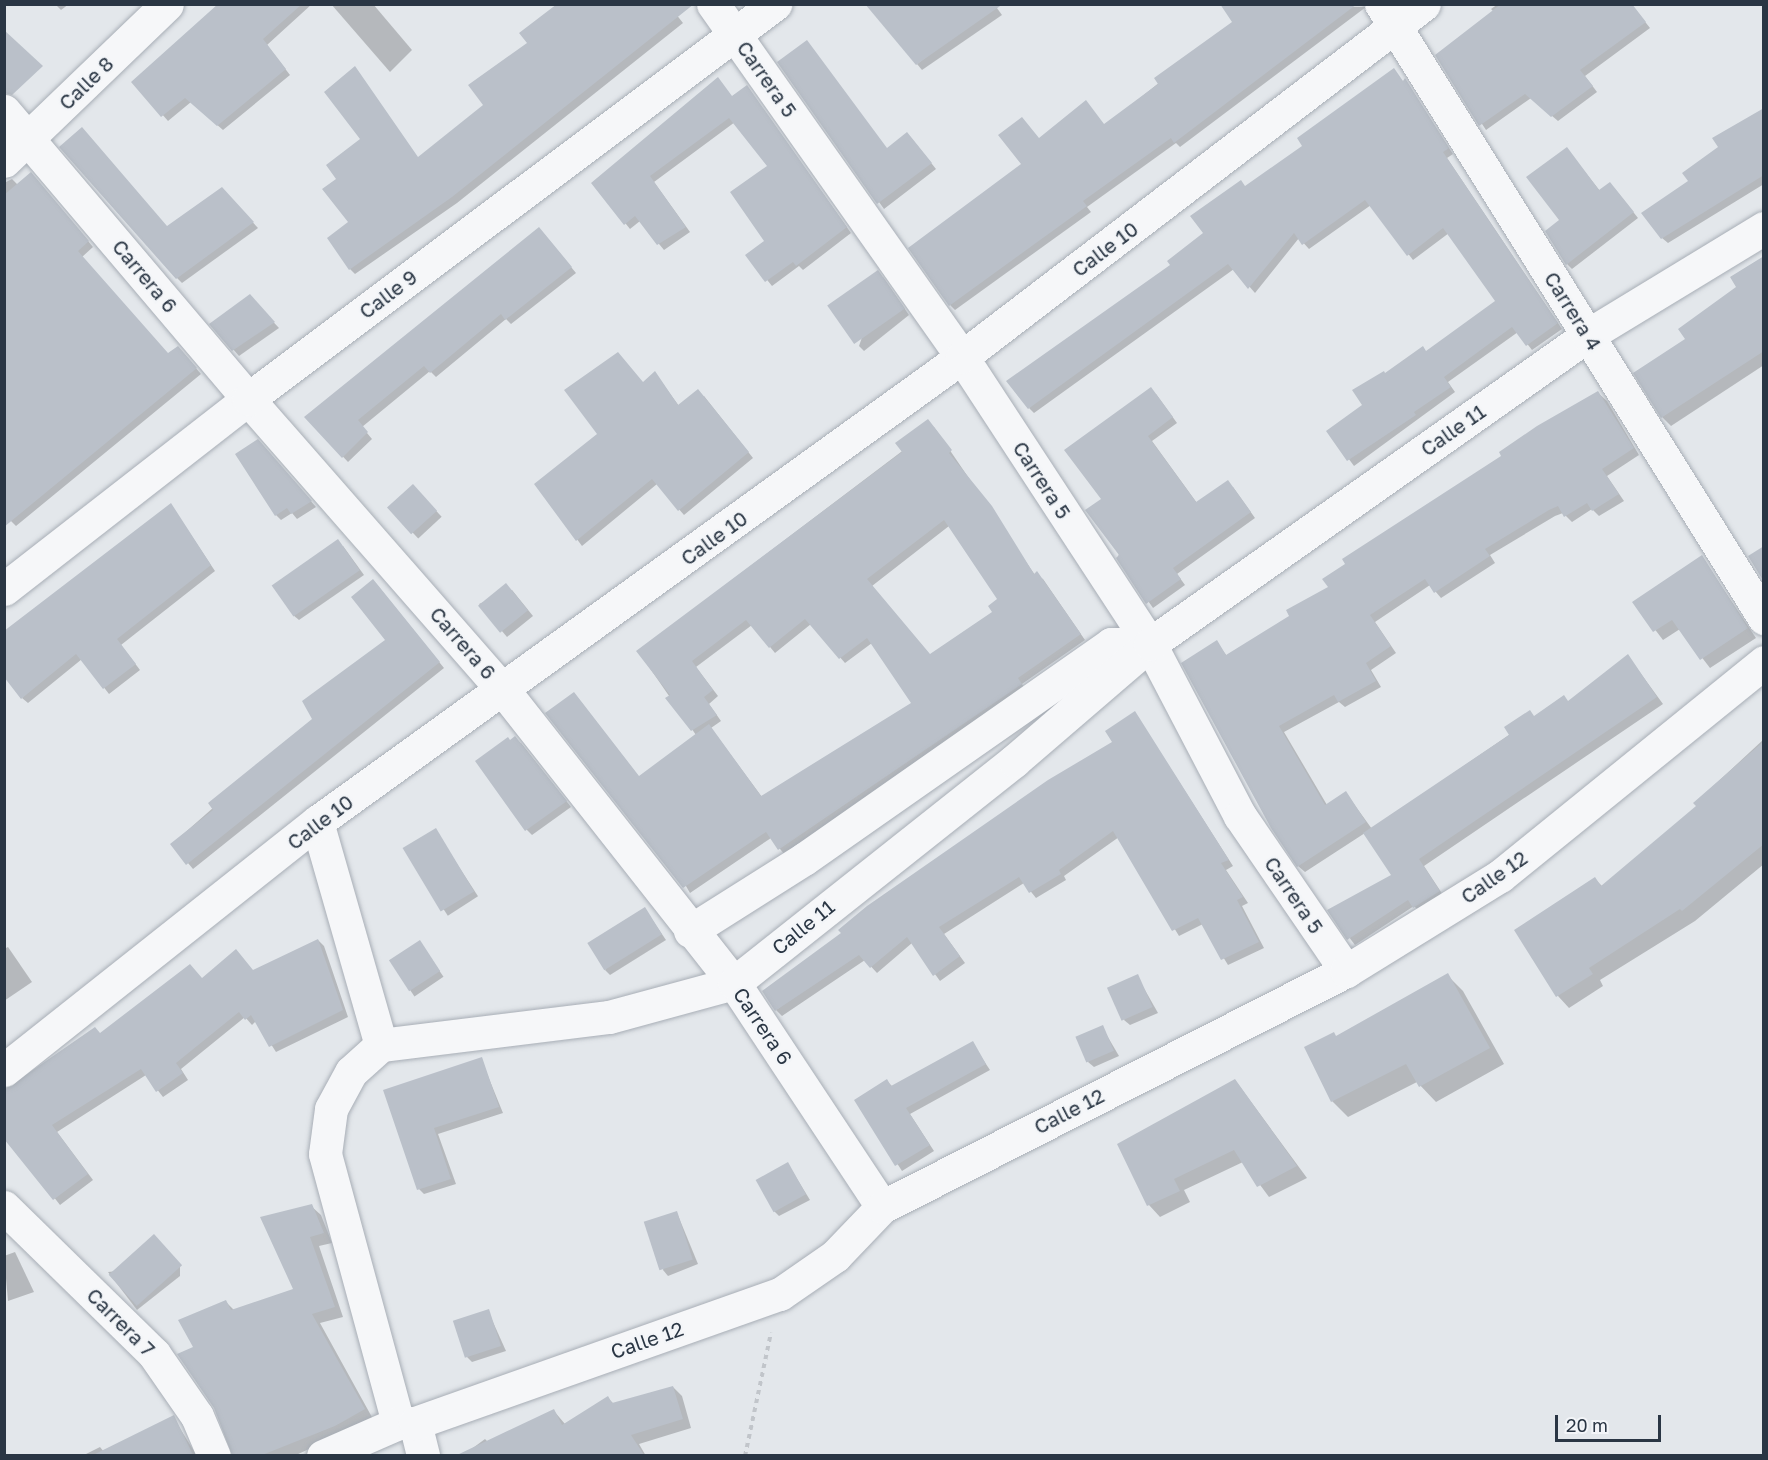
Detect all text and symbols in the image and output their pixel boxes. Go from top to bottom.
street label: Carrera 5 [732,36,802,122]
street label: Calle 8 [54,51,118,115]
street label: Calle 10 [1067,216,1143,282]
street label: Carrera 6 [108,235,182,317]
street label: Calle 9 [354,264,422,324]
street label: Carrera 4 [1540,267,1606,355]
street label: Calle 11 [1416,399,1490,461]
street label: Carrera 5 [1008,437,1076,523]
street label: Calle 10 [676,506,752,570]
street label: Carrera 6 [425,602,501,684]
street label: Calle 10 [282,789,358,855]
street label: Calle 12 [1456,846,1532,908]
street label: Carrera 5 [1260,852,1328,938]
street label: Calle 11 [767,895,839,959]
street label: Carrera 6 [728,983,798,1069]
street label: Calle 12 [1030,1083,1108,1139]
street label: Carrera 7 [82,1283,160,1361]
street label: Calle 12 [607,1316,687,1364]
scale bar [1558,1403,1664,1441]
text: 20 m [1566,1414,1608,1436]

